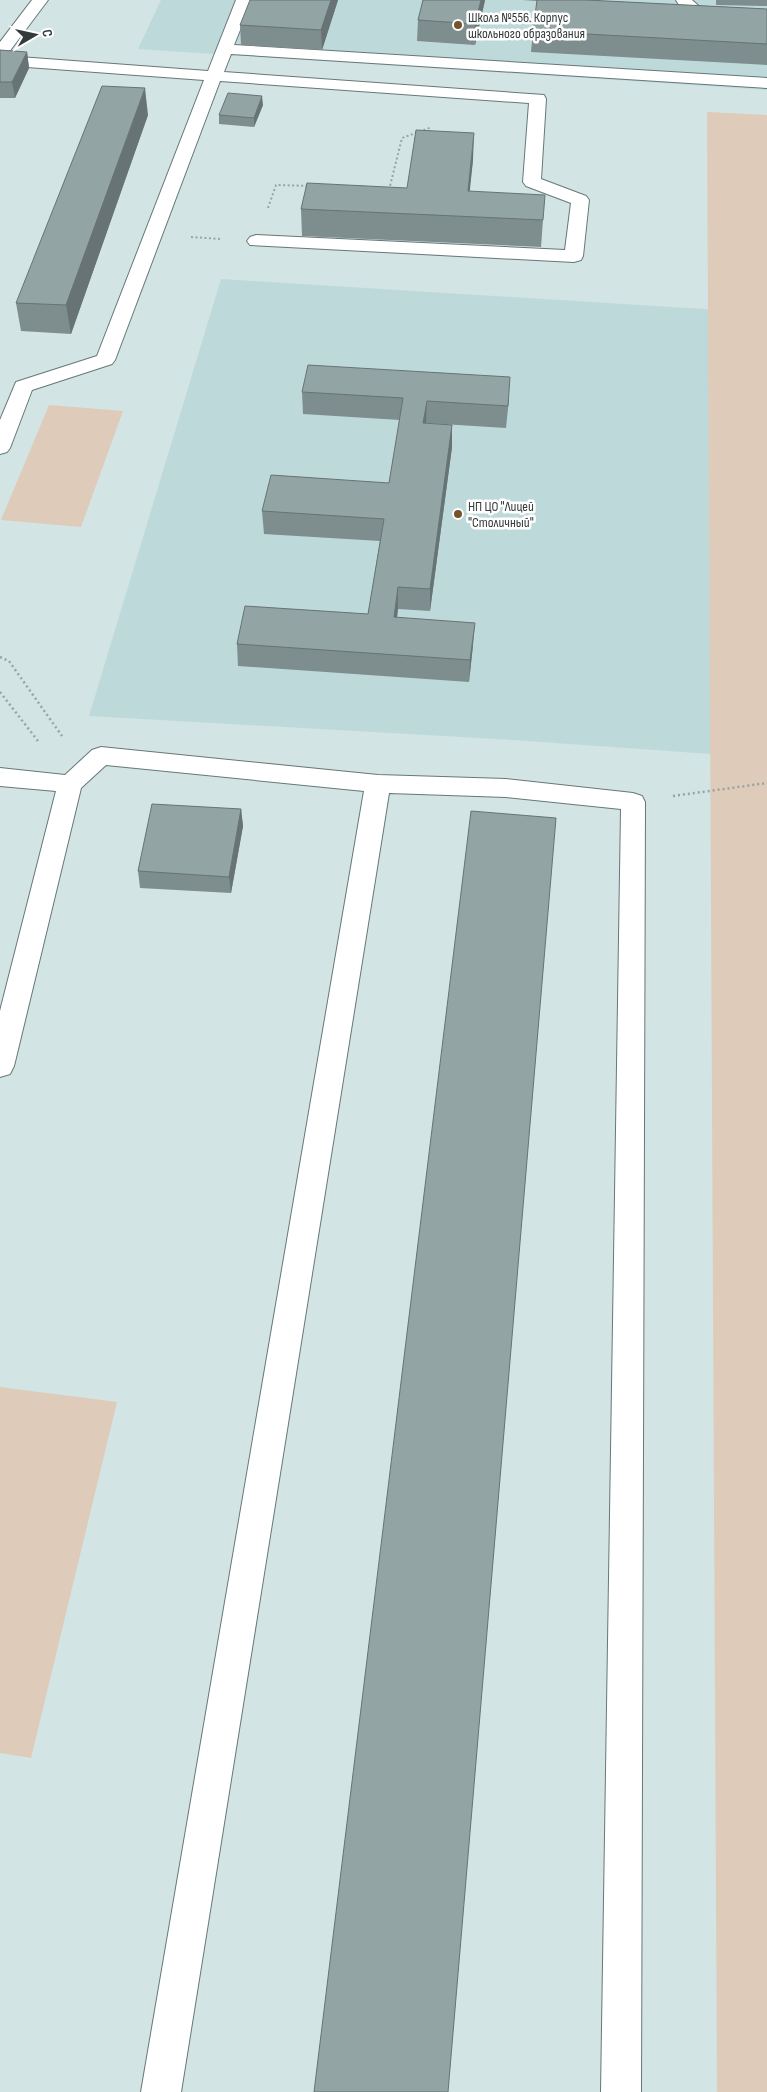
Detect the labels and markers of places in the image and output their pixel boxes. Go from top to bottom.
place label: Школа №556. Корпус школьного образования [468,9,585,42]
marker: Школа №556. Корпус школьного образования [452,19,464,31]
place label: НП ЦО "Лицей "Столичный" [468,498,534,531]
marker: НП ЦО "Лицей "Столичный" [452,508,464,520]

